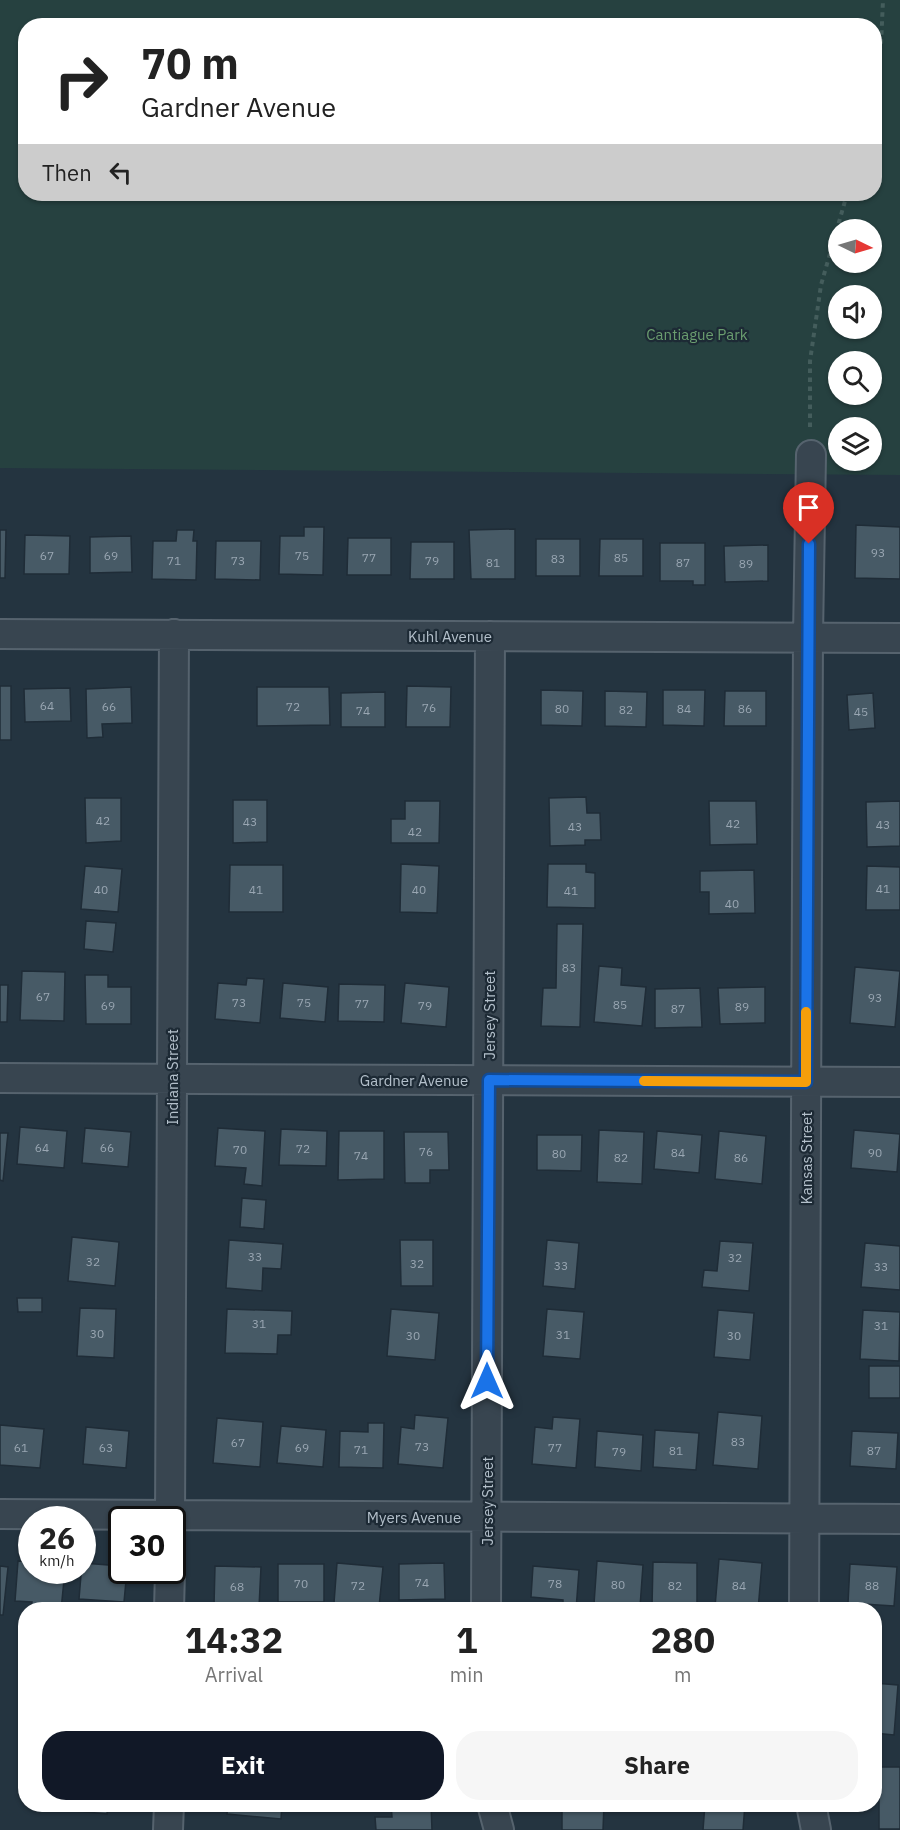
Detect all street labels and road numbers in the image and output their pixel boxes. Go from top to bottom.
street label: Kuhl Avenue [408,627,492,646]
street label: Jersey Street [480,970,499,1060]
street label: Indiana Street [163,1029,182,1125]
street label: Gardner Avenue [360,1071,468,1090]
street label: Kansas Street [797,1111,816,1205]
street label: Jersey Street [478,1456,497,1546]
street label: Myers Avenue [367,1508,461,1527]

